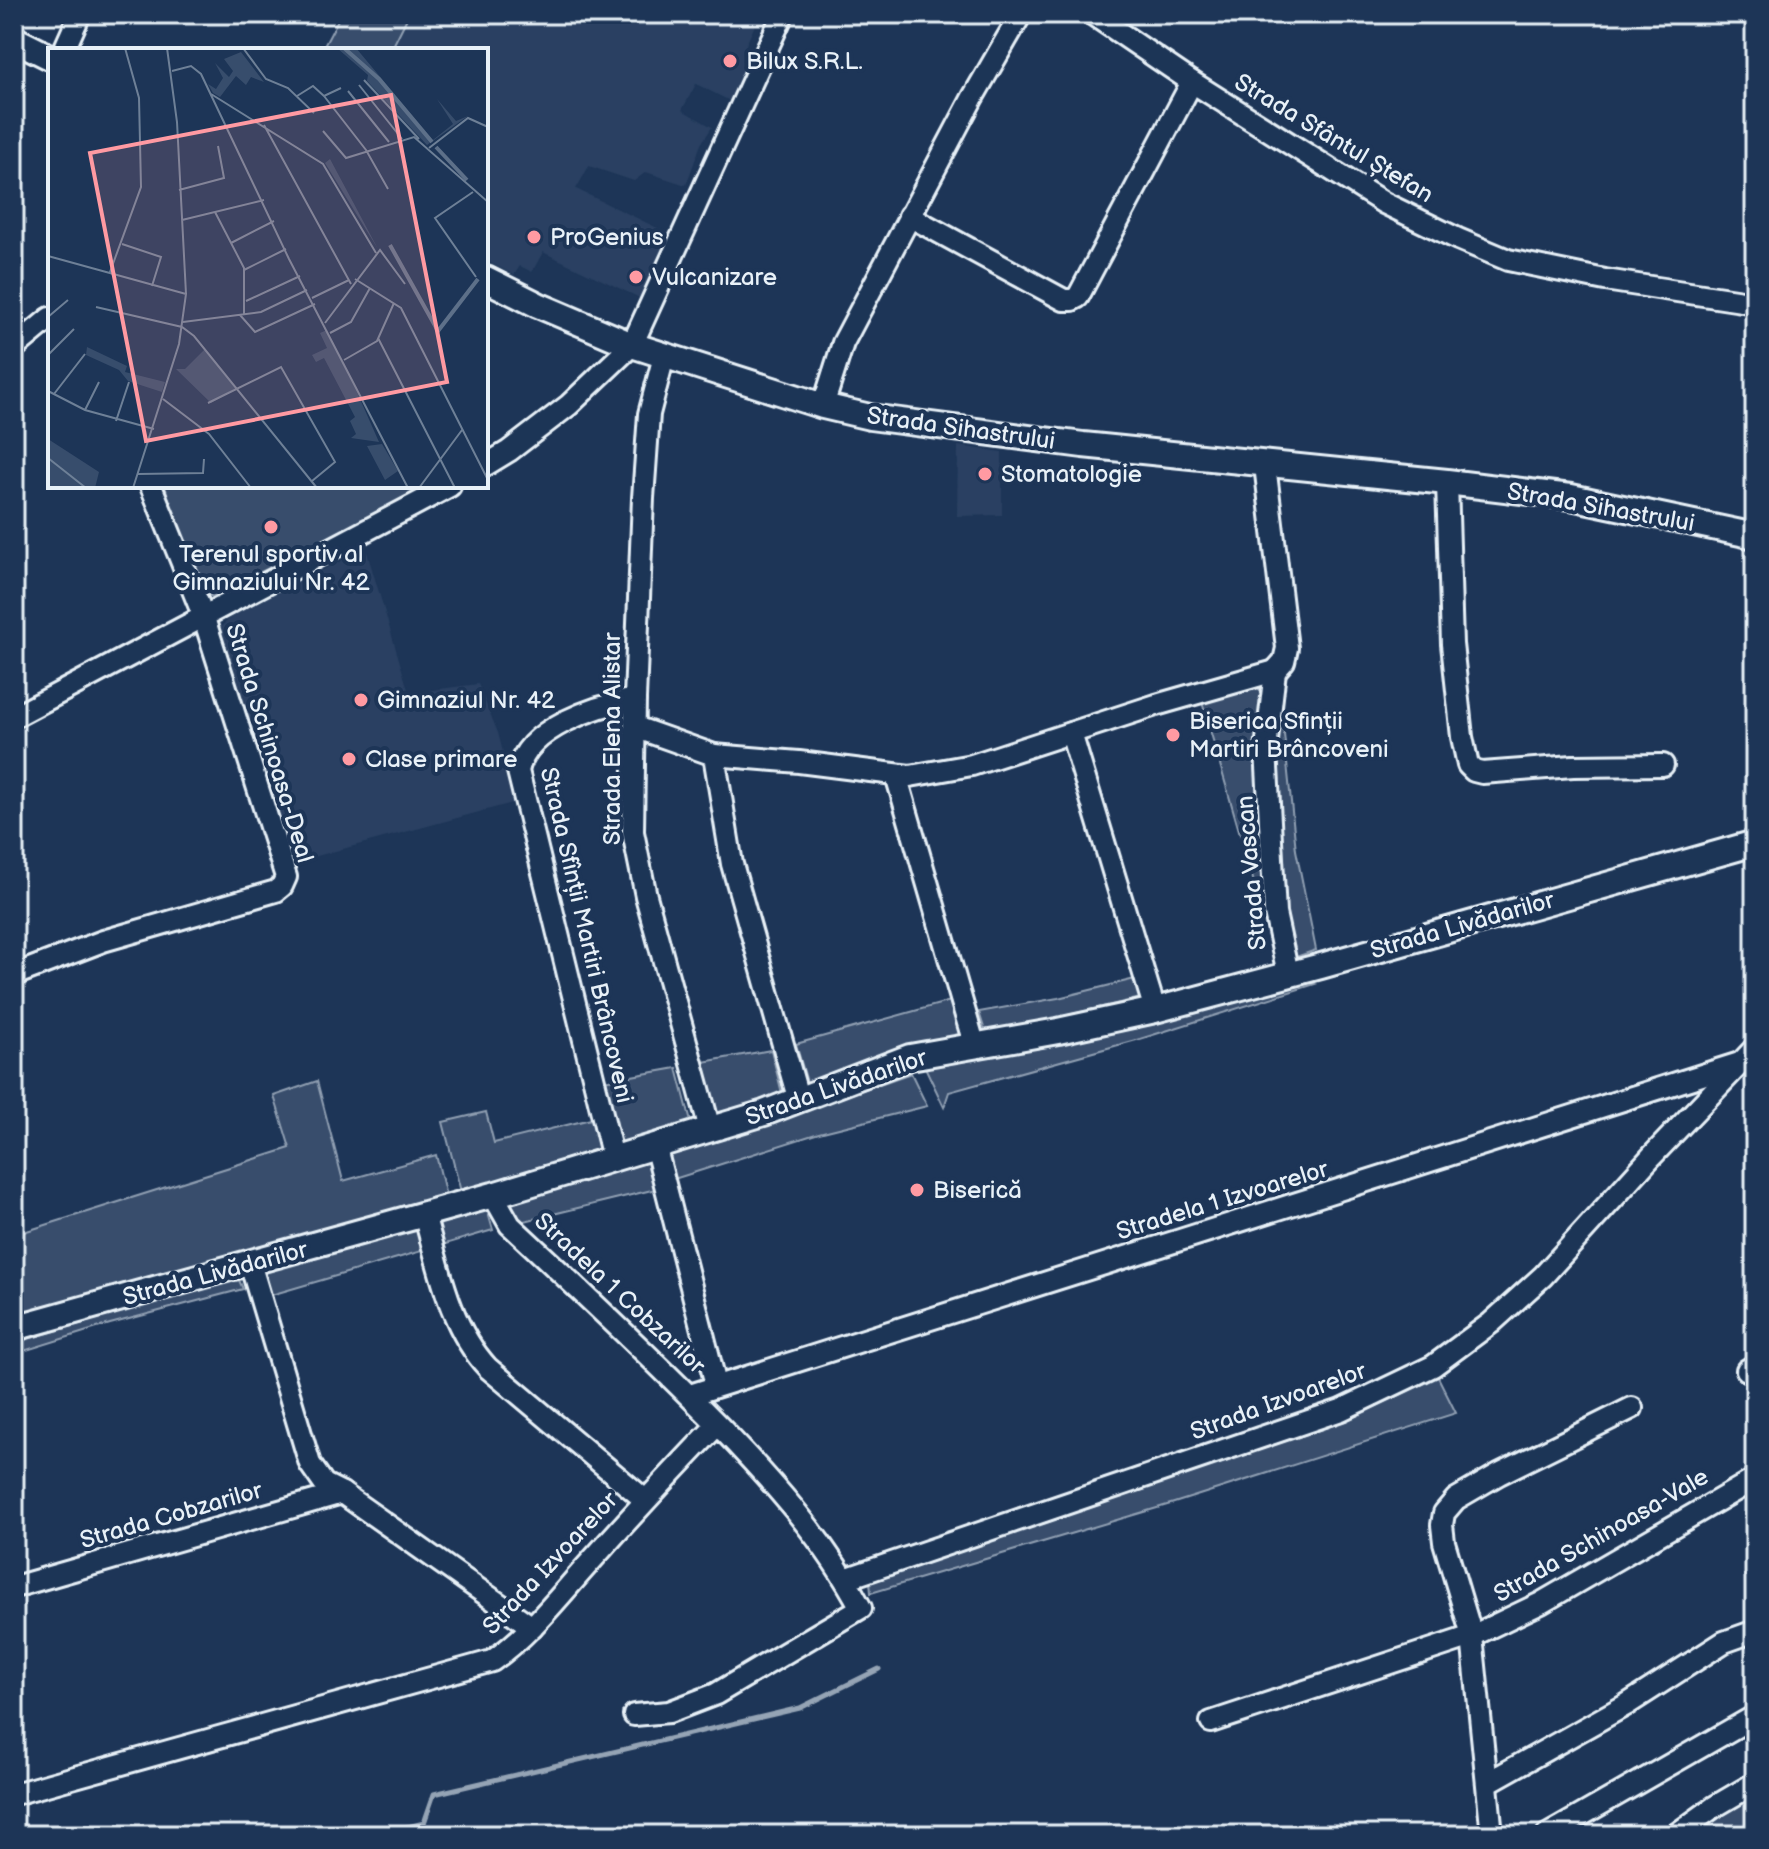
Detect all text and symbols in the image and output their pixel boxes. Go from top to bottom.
place label: Bilux S.R.L. [746,47,863,76]
inset map [48,48,488,488]
marker: Bilux S.R.L. [721,52,739,70]
street label: Strada Sfântul Ștefan [1229,68,1438,209]
place label: ProGenius [550,223,664,252]
marker: ProGenius [525,228,543,246]
place label: Vulcanizare [652,263,777,292]
marker: Vulcanizare [627,268,645,286]
street label: Strada Sihastrului [865,401,1057,456]
place label: Stomatologie [1001,460,1142,489]
marker: Stomatologie [976,465,994,483]
street label: Strada Sihastrului [1505,477,1697,538]
marker: Terenul sportiv al Gimnaziului Nr. 42 [262,518,280,536]
place label: Terenul sportiv al Gimnaziului Nr. 42 [172,540,370,597]
street label: Strada Schinoasa-Deal [219,620,320,866]
street label: Strada Elena Alistar [598,632,627,845]
place label: Gimnaziul Nr. 42 [377,686,555,715]
marker: Gimnaziul Nr. 42 [352,691,370,709]
place label: Biserica Sfinții Martiri Brâncoveni [1189,707,1389,764]
marker: Biserica Sfinții Martiri Brâncoveni [1164,726,1182,744]
place label: Clase primare [365,745,517,774]
marker: Clase primare [340,750,358,768]
street label: Strada Sfînții Martiri Brâncoveni [534,764,639,1106]
street label: Strada Vascan [1230,794,1273,951]
street label: Strada Livădarilor [1367,885,1558,966]
street label: Strada Livădarilor [742,1043,931,1132]
street label: Stradela 1 Izvoarelor [1113,1154,1332,1246]
place label: Biserică [933,1176,1022,1205]
marker: Biserică [908,1181,926,1199]
street label: Stradela 1 Cobzarilor [528,1207,711,1380]
street label: Strada Livădarilor [120,1235,311,1312]
street label: Strada Izvoarelor [1186,1356,1370,1447]
street label: Strada Schinoasa-Vale [1489,1462,1714,1609]
street label: Strada Cobzarilor [77,1476,266,1555]
street label: Strada Izvoarelor [477,1486,624,1641]

